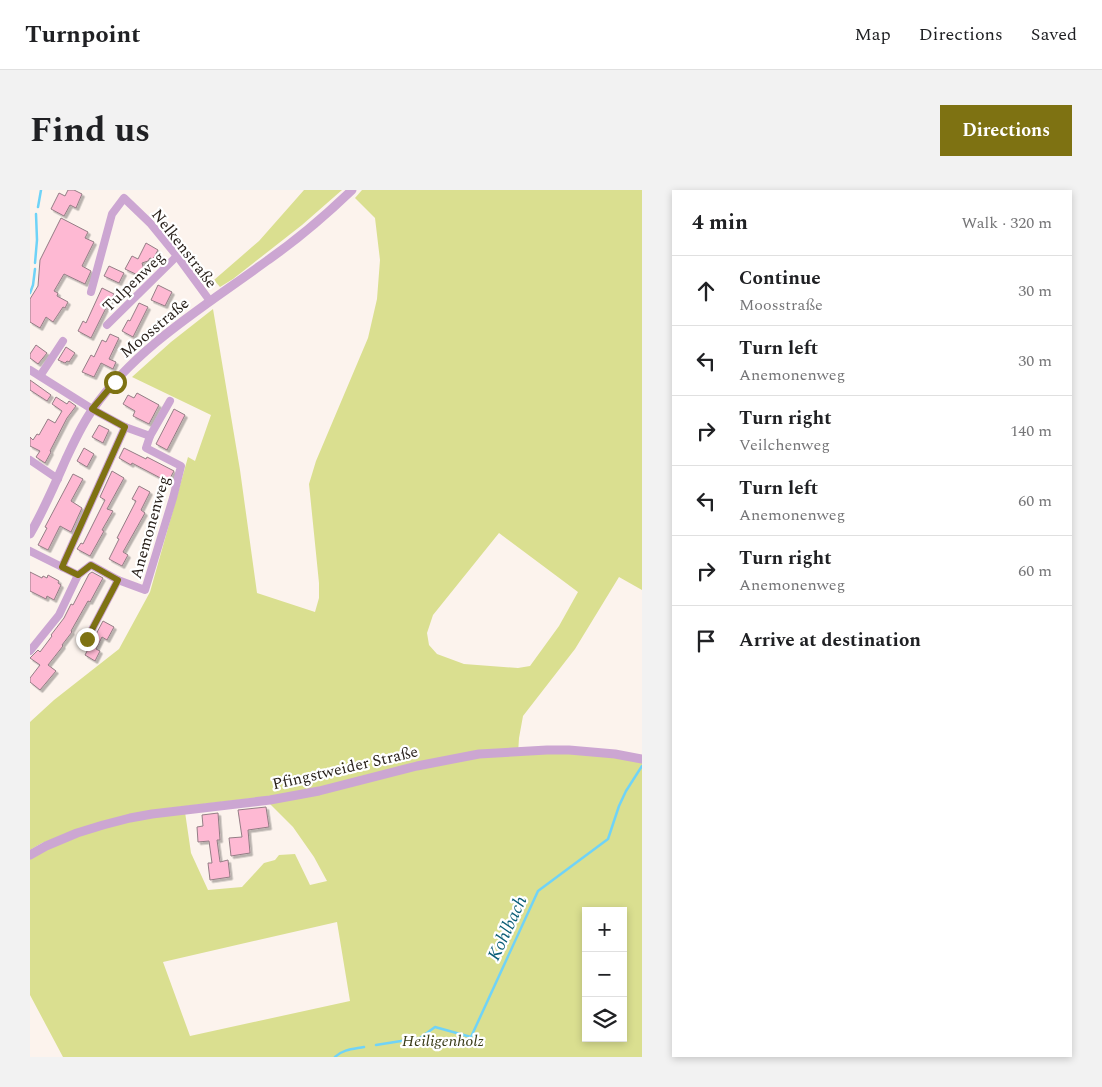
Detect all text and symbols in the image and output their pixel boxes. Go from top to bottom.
text: Turnpoint [25,17,141,53]
text: Map [855,21,891,48]
text: Directions [919,21,1003,48]
text: Saved [1031,21,1077,48]
text: Find us [30,104,150,157]
button: Directions [940,105,1072,156]
street label: Nelkenstraße [145,204,223,294]
text: 4 min [692,207,748,239]
text: Walk · 320 m [961,211,1052,235]
street label: Tulpenweg [97,246,170,318]
text: Continue [739,264,821,293]
icon: ahead [692,277,720,305]
text: 30 m [1018,279,1052,303]
street label: Moosstraße [115,292,194,364]
text: Moosstraße [739,293,823,317]
text: Turn left [739,334,818,363]
icon: left [692,347,720,375]
text: 30 m [1018,349,1052,373]
text: Anemonenweg [739,363,845,387]
route start [104,371,127,394]
text: Turn right [739,404,832,433]
icon: right [692,417,720,445]
text: 140 m [1010,419,1052,443]
text: Veilchenweg [739,433,830,457]
street label: Anemonenweg [124,473,176,582]
text: Turn left [739,474,818,503]
icon: left [692,487,720,515]
text: 60 m [1018,489,1052,513]
text: Anemonenweg [739,503,845,527]
text: Turn right [739,544,832,573]
icon: right [692,557,720,585]
text: 60 m [1018,559,1052,583]
text: Anemonenweg [739,573,845,597]
text: Arrive at destination [739,626,921,655]
icon: arrive [692,627,720,655]
route end [76,628,99,651]
street label: Pfingstweider Straße [270,740,420,796]
water label: Kohlbach [481,891,534,965]
map controls [582,907,627,1042]
button: + [582,907,627,952]
button: − [582,952,627,997]
button: layers [582,997,627,1042]
park label: Heiligenholz [402,1029,484,1053]

